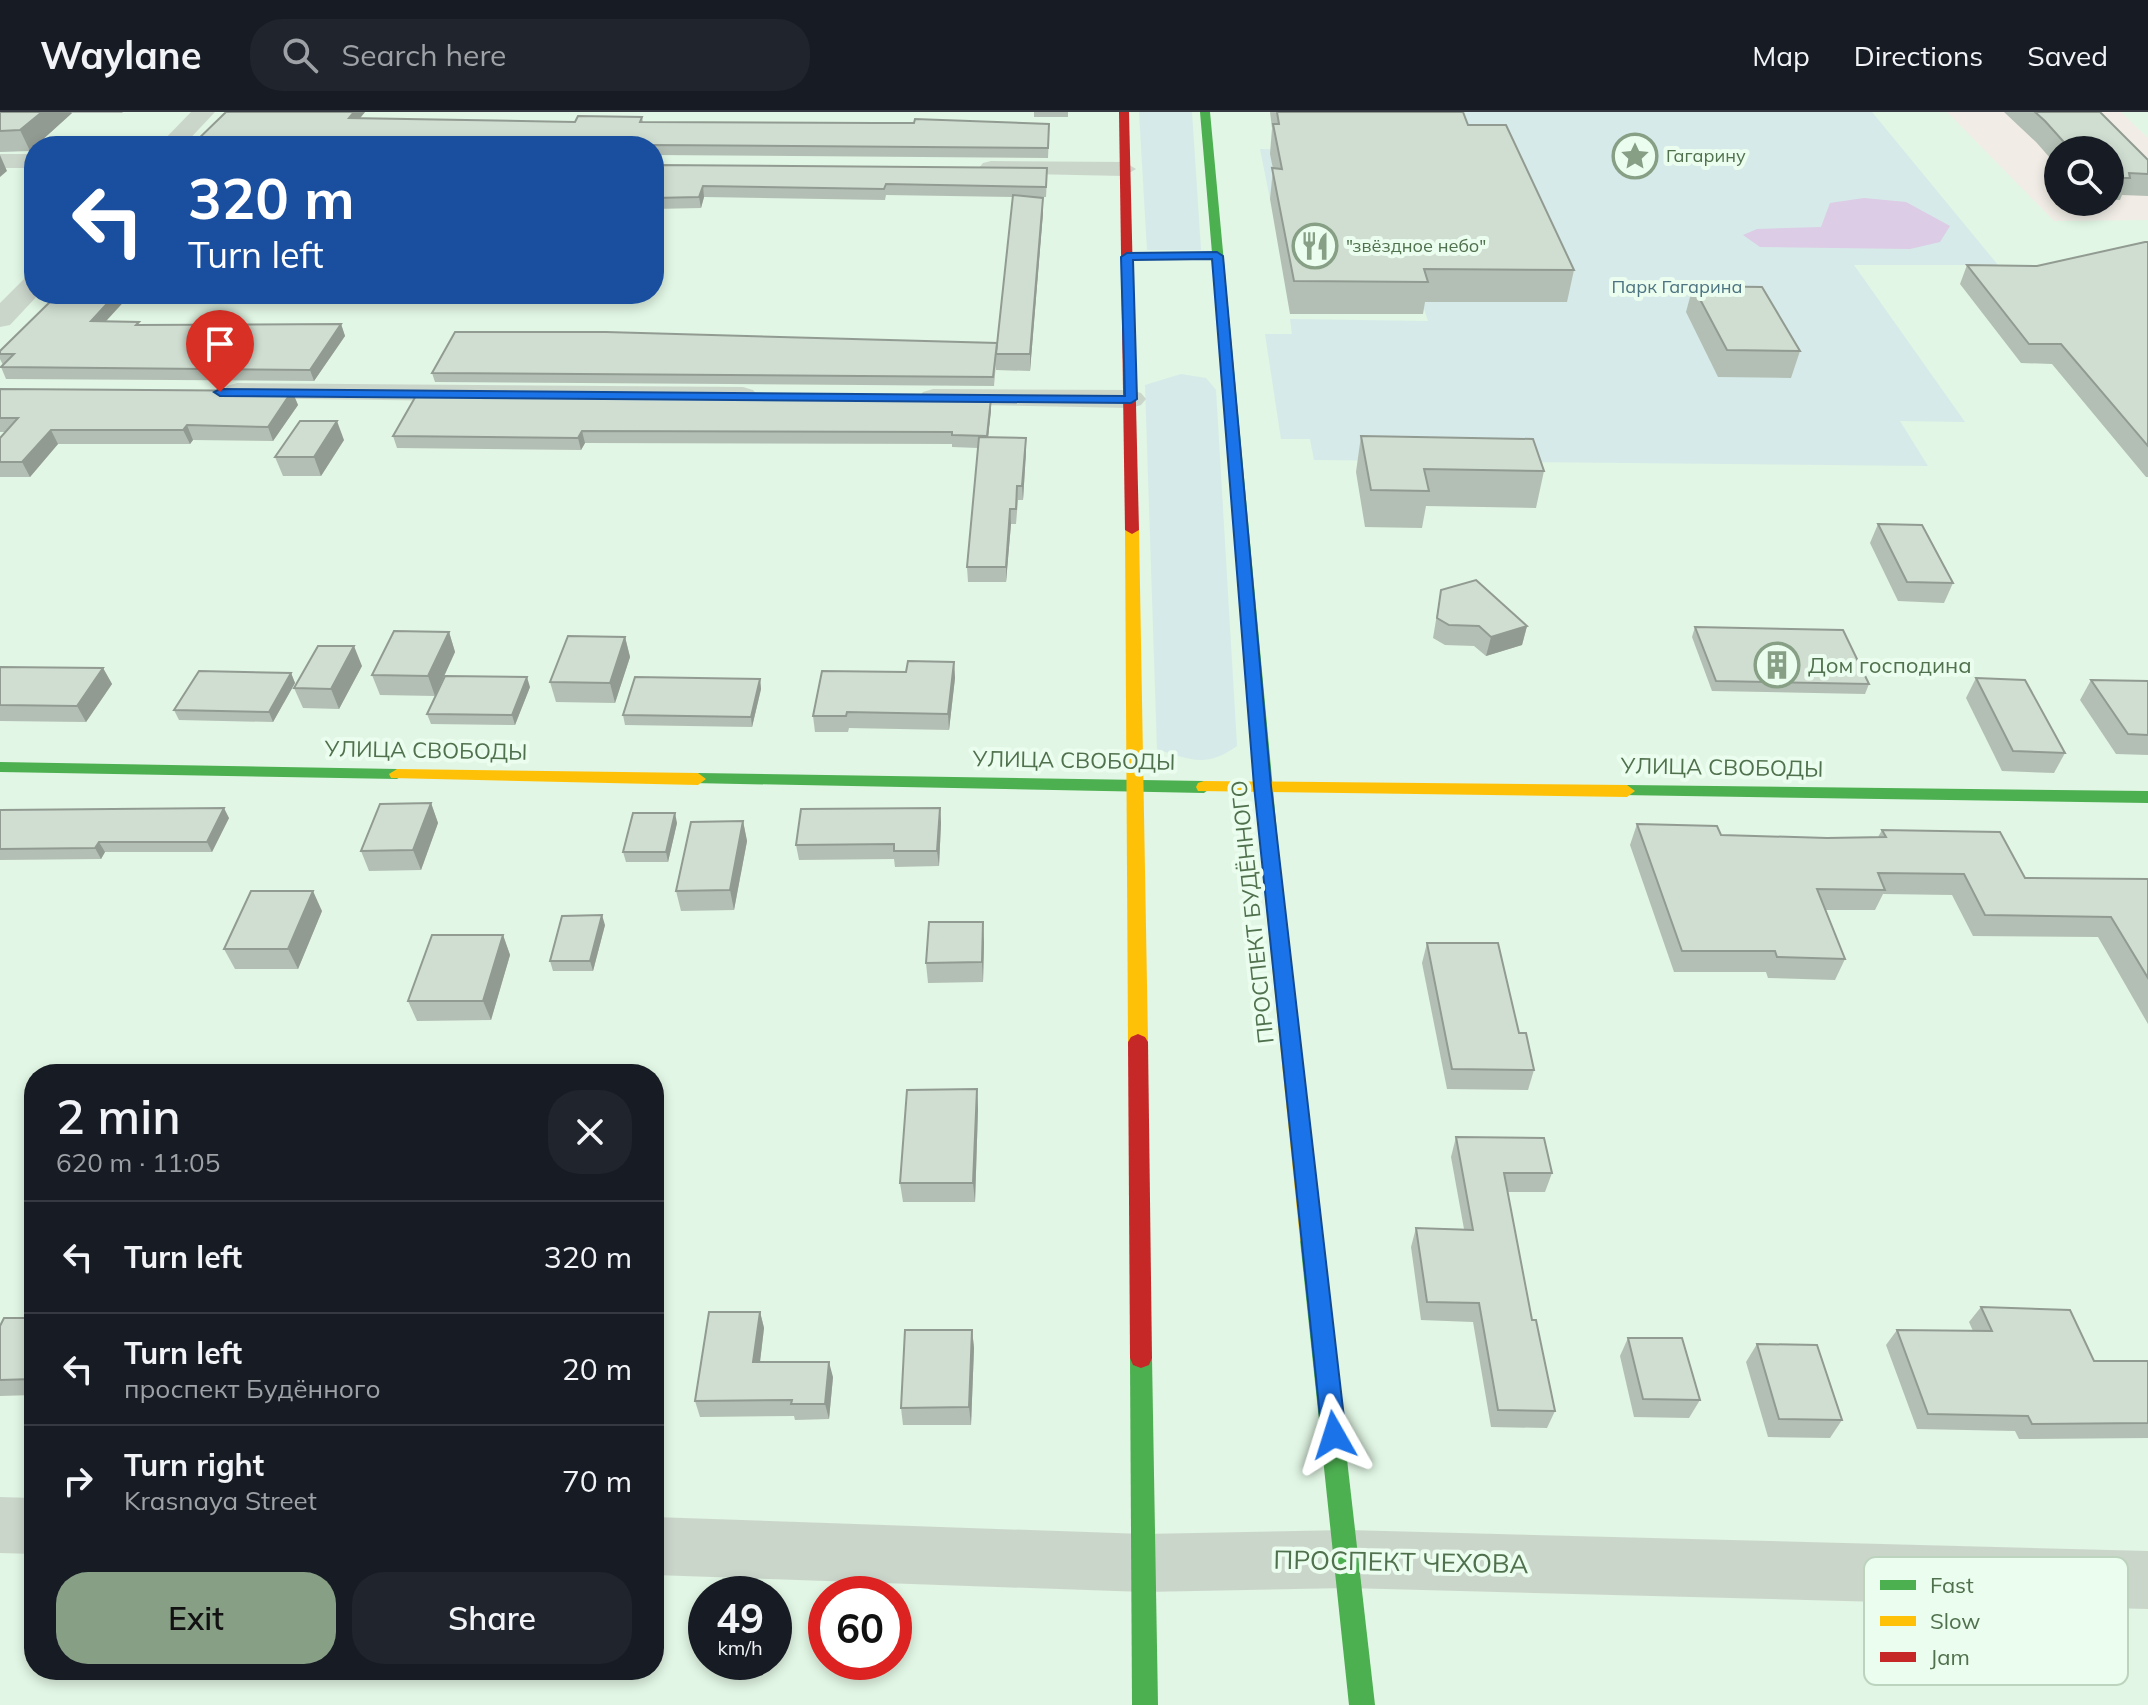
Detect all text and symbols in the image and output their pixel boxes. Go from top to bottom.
search box [250,19,810,91]
text: Waylane [40,31,202,79]
icon: search [278,33,322,77]
text: Search here [342,36,506,74]
text: Map [1752,38,1810,73]
text: Directions [1854,38,1983,73]
text: Saved [2027,38,2108,73]
place icon: Гагарину [1611,132,1659,180]
map controls [2044,136,2124,216]
button: search [2044,136,2124,216]
place label: Гагарину [1666,144,1746,167]
text: 320 m [188,163,355,233]
icon: left [56,168,160,272]
restaurant icon: "звёздное небо" [1291,222,1339,270]
text: Turn left [188,232,324,277]
place label: "звёздное небо" [1346,234,1486,257]
park label: Парк Гагарина [1611,275,1743,298]
pin [186,310,254,392]
icon: arrive [198,322,242,366]
building icon: Дом господина [1753,641,1801,689]
place label: Дом господина [1808,651,1972,679]
street label: УЛИЦА СВОБОДЫ [323,734,528,766]
street label: УЛИЦА СВОБОДЫ [971,744,1176,776]
street label: УЛИЦА СВОБОДЫ [1619,751,1824,783]
street label: ПРОСПЕКТ БУДЁННОГО [1224,779,1280,1045]
text: 2 min [56,1086,181,1146]
button: close [548,1090,632,1174]
text: 620 m · 11:05 [56,1146,220,1179]
icon: left [56,1235,100,1279]
text: Turn left [124,1238,242,1276]
text: 320 m [544,1238,632,1276]
text: Turn left [124,1334,242,1372]
icon: left [56,1347,100,1391]
text: 20 m [562,1350,632,1388]
text: проспект Будённого [124,1372,380,1405]
position arrow [1292,1393,1376,1477]
text: Turn right [124,1446,264,1484]
icon: right [56,1459,100,1503]
text: 70 m [562,1462,632,1500]
text: Krasnaya Street [124,1484,317,1517]
street label: ПРОСПЕКТ ЧЕХОВА [1273,1543,1529,1580]
legend [1864,1557,2128,1685]
text: Fast [1930,1571,1974,1599]
button: Exit [56,1572,336,1664]
button: Share [352,1572,632,1664]
speed limit sign: 60 [808,1576,912,1680]
text: 49 [716,1593,764,1643]
text: Slow [1930,1607,1980,1635]
text: km/h [717,1635,763,1660]
text: Jam [1930,1643,1970,1671]

